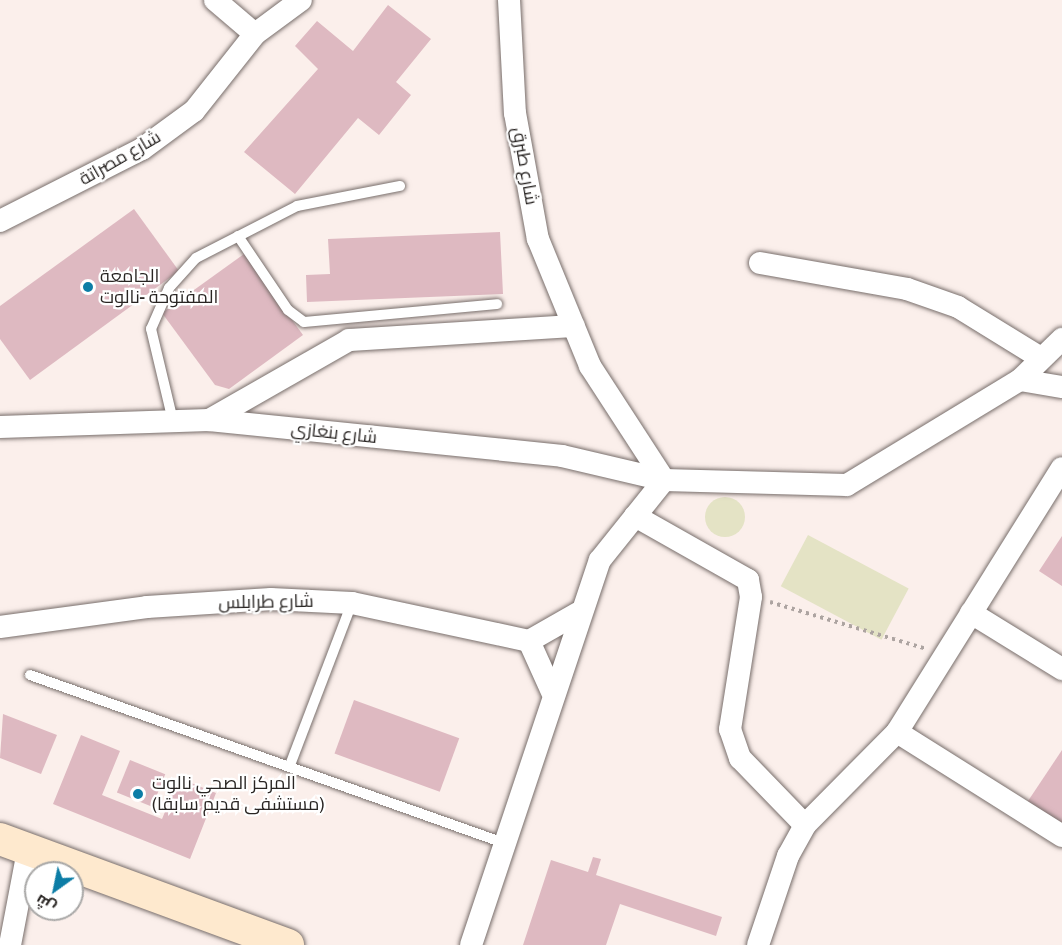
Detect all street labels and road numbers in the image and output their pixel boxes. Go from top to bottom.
street label: شارع طبرق [508,125,542,207]
street label: شارع مصراتة [75,126,165,190]
street label: شارع بنغازي [290,418,378,448]
street label: شارع طرابلس [218,590,314,614]

